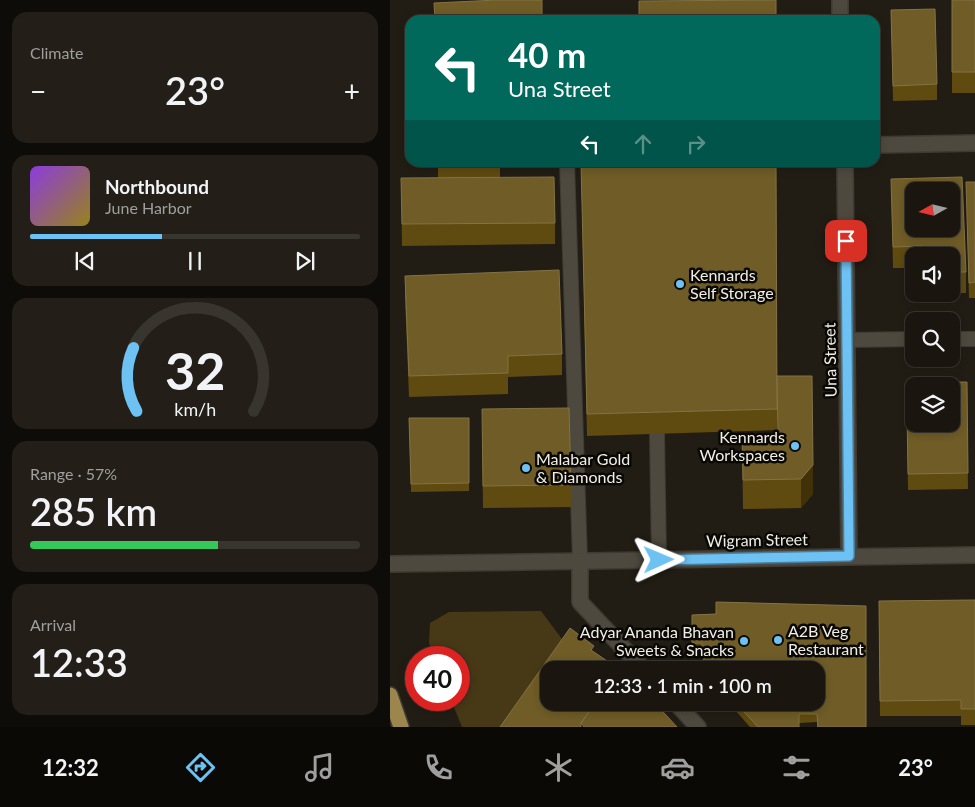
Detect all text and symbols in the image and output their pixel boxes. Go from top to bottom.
text: 40 m [508,33,586,75]
icon: left [425,35,490,100]
text: Climate [30,43,83,62]
text: 23° [165,67,225,113]
text: − [30,74,46,108]
text: + [344,74,360,108]
text: Una Street [508,75,611,102]
icon: left [576,130,604,158]
icon: ahead [629,130,657,158]
icon: right [682,130,710,158]
text: Northbound [105,175,209,198]
north arrow [905,182,960,238]
map controls [905,182,960,432]
text: June Harbor [105,198,192,217]
pin [825,220,867,262]
icon: arrive [832,227,860,255]
icon: previous [71,247,99,275]
icon: pause [181,247,209,275]
icon: next [291,247,319,275]
button: sound [905,247,960,302]
place label: Kennards Self Storage [690,265,774,302]
marker: Kennards Self Storage [674,278,686,290]
button: search [905,312,960,367]
street label: Una Street [819,322,840,397]
text: 32 [165,339,225,401]
button: layers [905,377,960,432]
text: km/h [174,398,216,420]
place label: Kennards Workspaces [700,427,785,464]
marker: Kennards Workspaces [789,440,801,452]
place label: Malabar Gold & Diamonds [536,449,630,486]
marker: Malabar Gold & Diamonds [520,462,532,474]
text: Range · 57% [30,464,117,483]
text: 285 km [30,488,157,534]
street label: Wigram Street [706,529,808,550]
position arrow [632,533,684,585]
text: Arrival [30,615,76,634]
place label: A2B Veg Restaurant [788,621,864,658]
place label: Adyar Ananda Bhavan Sweets & Snacks [580,622,734,659]
marker: A2B Veg Restaurant [772,634,784,646]
marker: Adyar Ananda Bhavan Sweets & Snacks [738,635,750,647]
text: 12:33 [30,639,128,685]
speed limit sign: 40 [405,646,470,711]
text: 12:33 · 1 min · 100 m [593,674,772,697]
icon: directions [183,750,218,785]
icon: music [302,750,337,785]
icon: phone [421,750,456,785]
icon: climate [541,750,576,785]
icon: car [660,750,695,785]
icon: filters [779,750,814,785]
text: 12:32 [42,754,99,781]
text: 23° [898,754,933,781]

